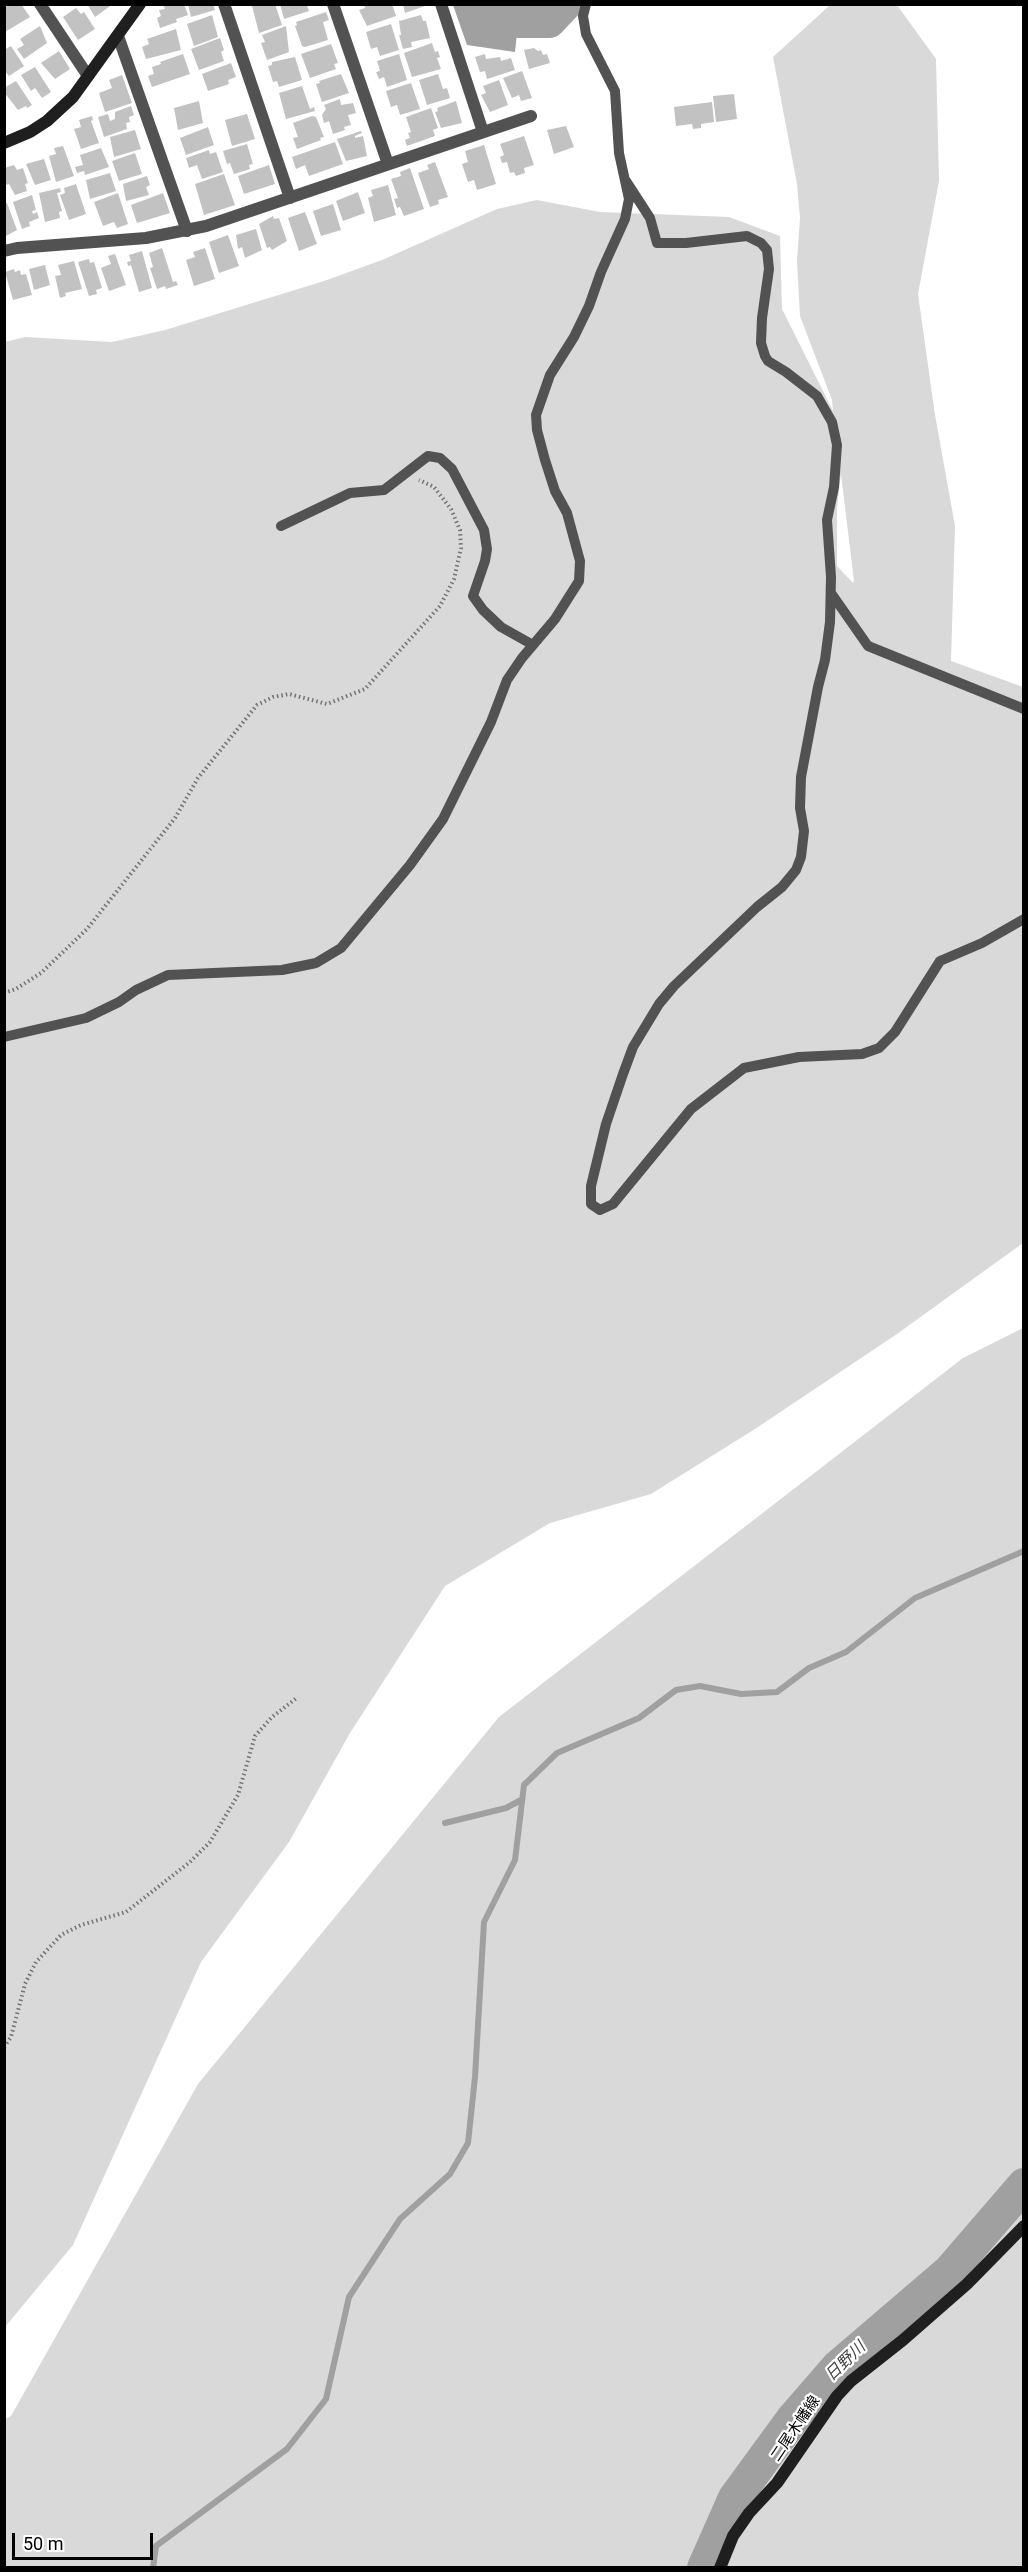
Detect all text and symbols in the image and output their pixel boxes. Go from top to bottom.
water label: 日野川 [822,2338,870,2386]
street label: 二尾木幡線 [768,2393,824,2465]
scale bar [15,2521,156,2559]
text: 50 m [23,2533,63,2554]

